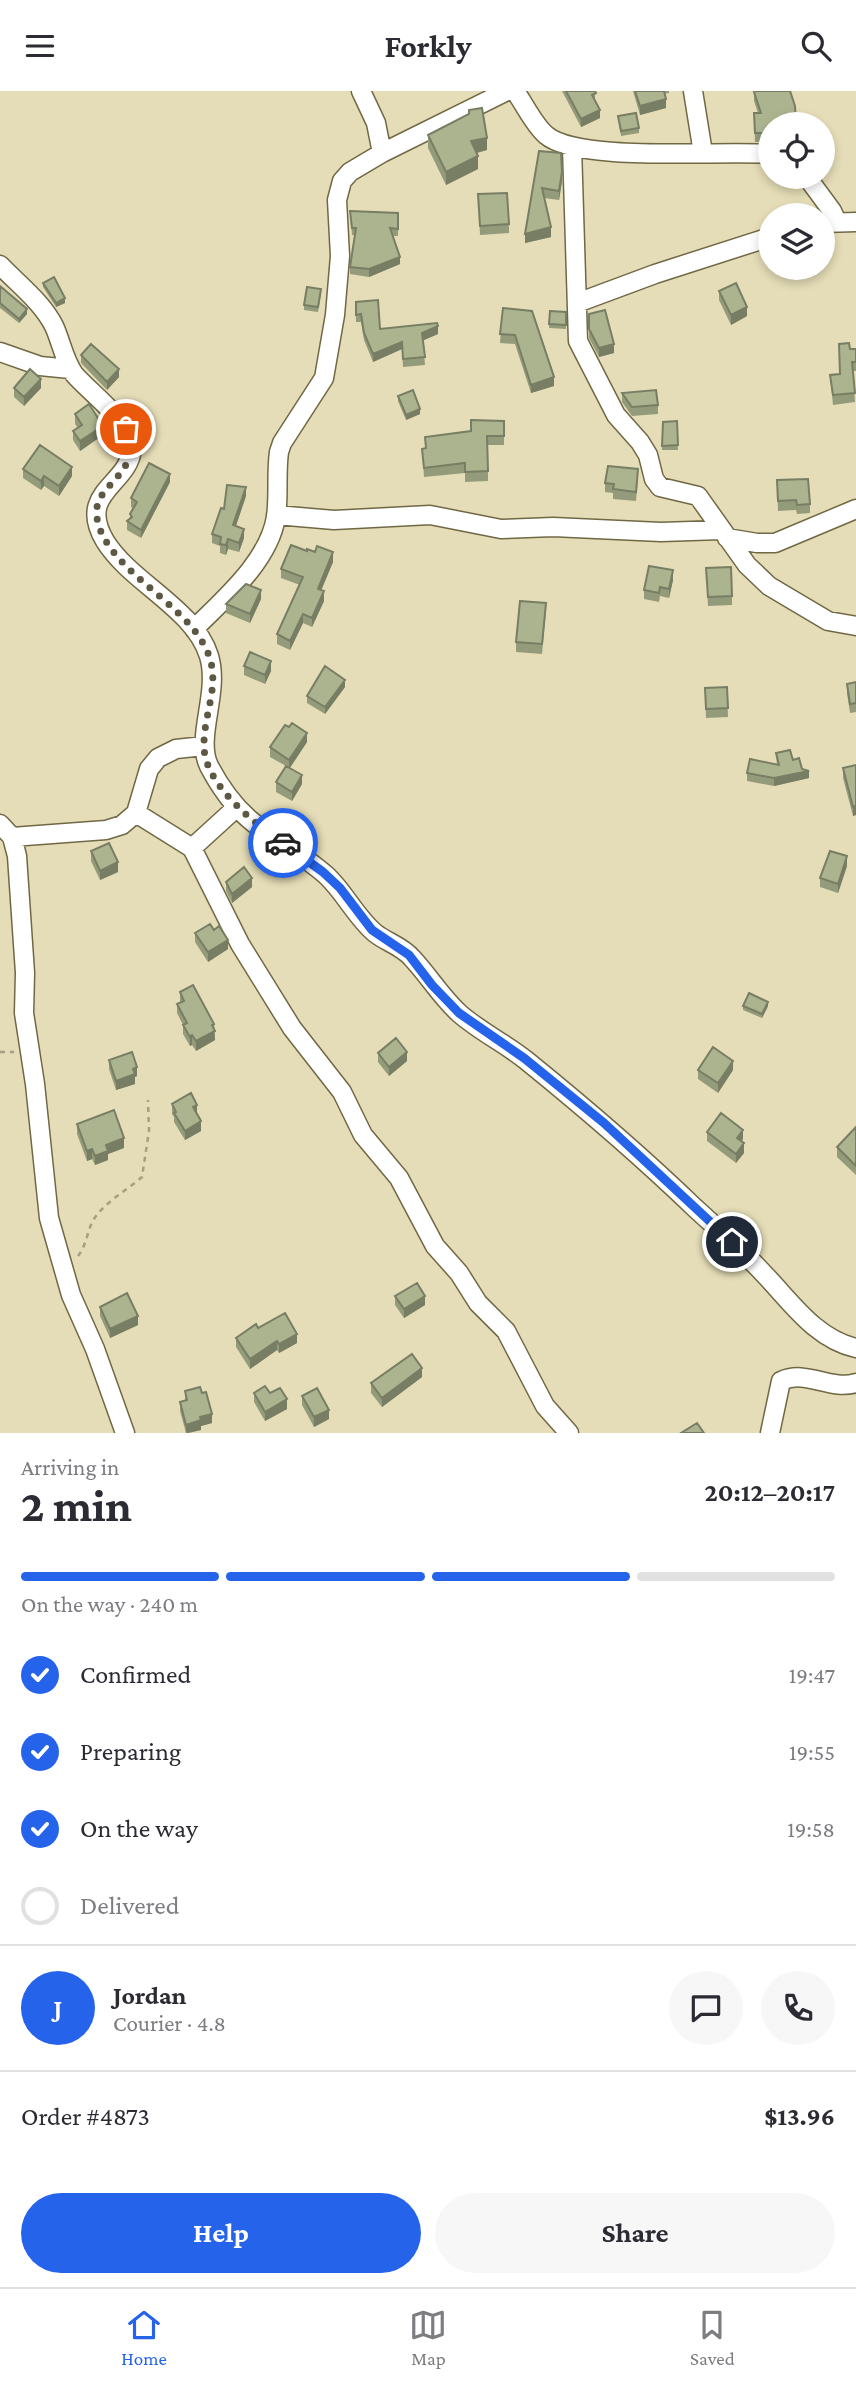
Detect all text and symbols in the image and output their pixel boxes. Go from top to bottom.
icon: menu [21,27,59,65]
icon: search [797,27,835,65]
text: Forkly [384,28,472,64]
map controls [758,112,835,280]
button: locate [758,112,835,189]
button: layers [758,203,835,280]
pin [96,399,156,459]
icon: bag [107,410,145,448]
courier [248,808,318,878]
icon: car [264,824,302,862]
pin [702,1212,762,1272]
icon: home [713,1223,751,1261]
text: Arriving in [21,1454,119,1480]
text: 20:12–20:17 [704,1478,835,1507]
text: 2 min [21,1480,132,1531]
text: On the way · 240 m [21,1591,198,1617]
icon: check [21,1656,59,1694]
text: Confirmed [80,1660,191,1689]
text: 19:47 [789,1662,835,1688]
icon: check [21,1733,59,1771]
text: Preparing [80,1737,181,1766]
text: 19:55 [789,1739,835,1765]
icon: check [21,1810,59,1848]
text: On the way [80,1814,198,1843]
text: 19:58 [787,1816,835,1842]
text: Delivered [80,1891,179,1920]
button: chat [669,1971,743,2045]
button: phone [761,1971,835,2045]
text: Jordan [113,1981,187,2010]
text: J [54,1994,62,2023]
text: Courier · 4.8 [113,2010,226,2036]
text: Order #4873 [21,2102,150,2131]
text: $13.96 [764,2102,835,2131]
button: Help [21,2193,421,2273]
button: Share [435,2193,835,2273]
tab: Home [121,2306,167,2369]
tab: Map [409,2306,447,2369]
tab: Saved [690,2306,735,2369]

